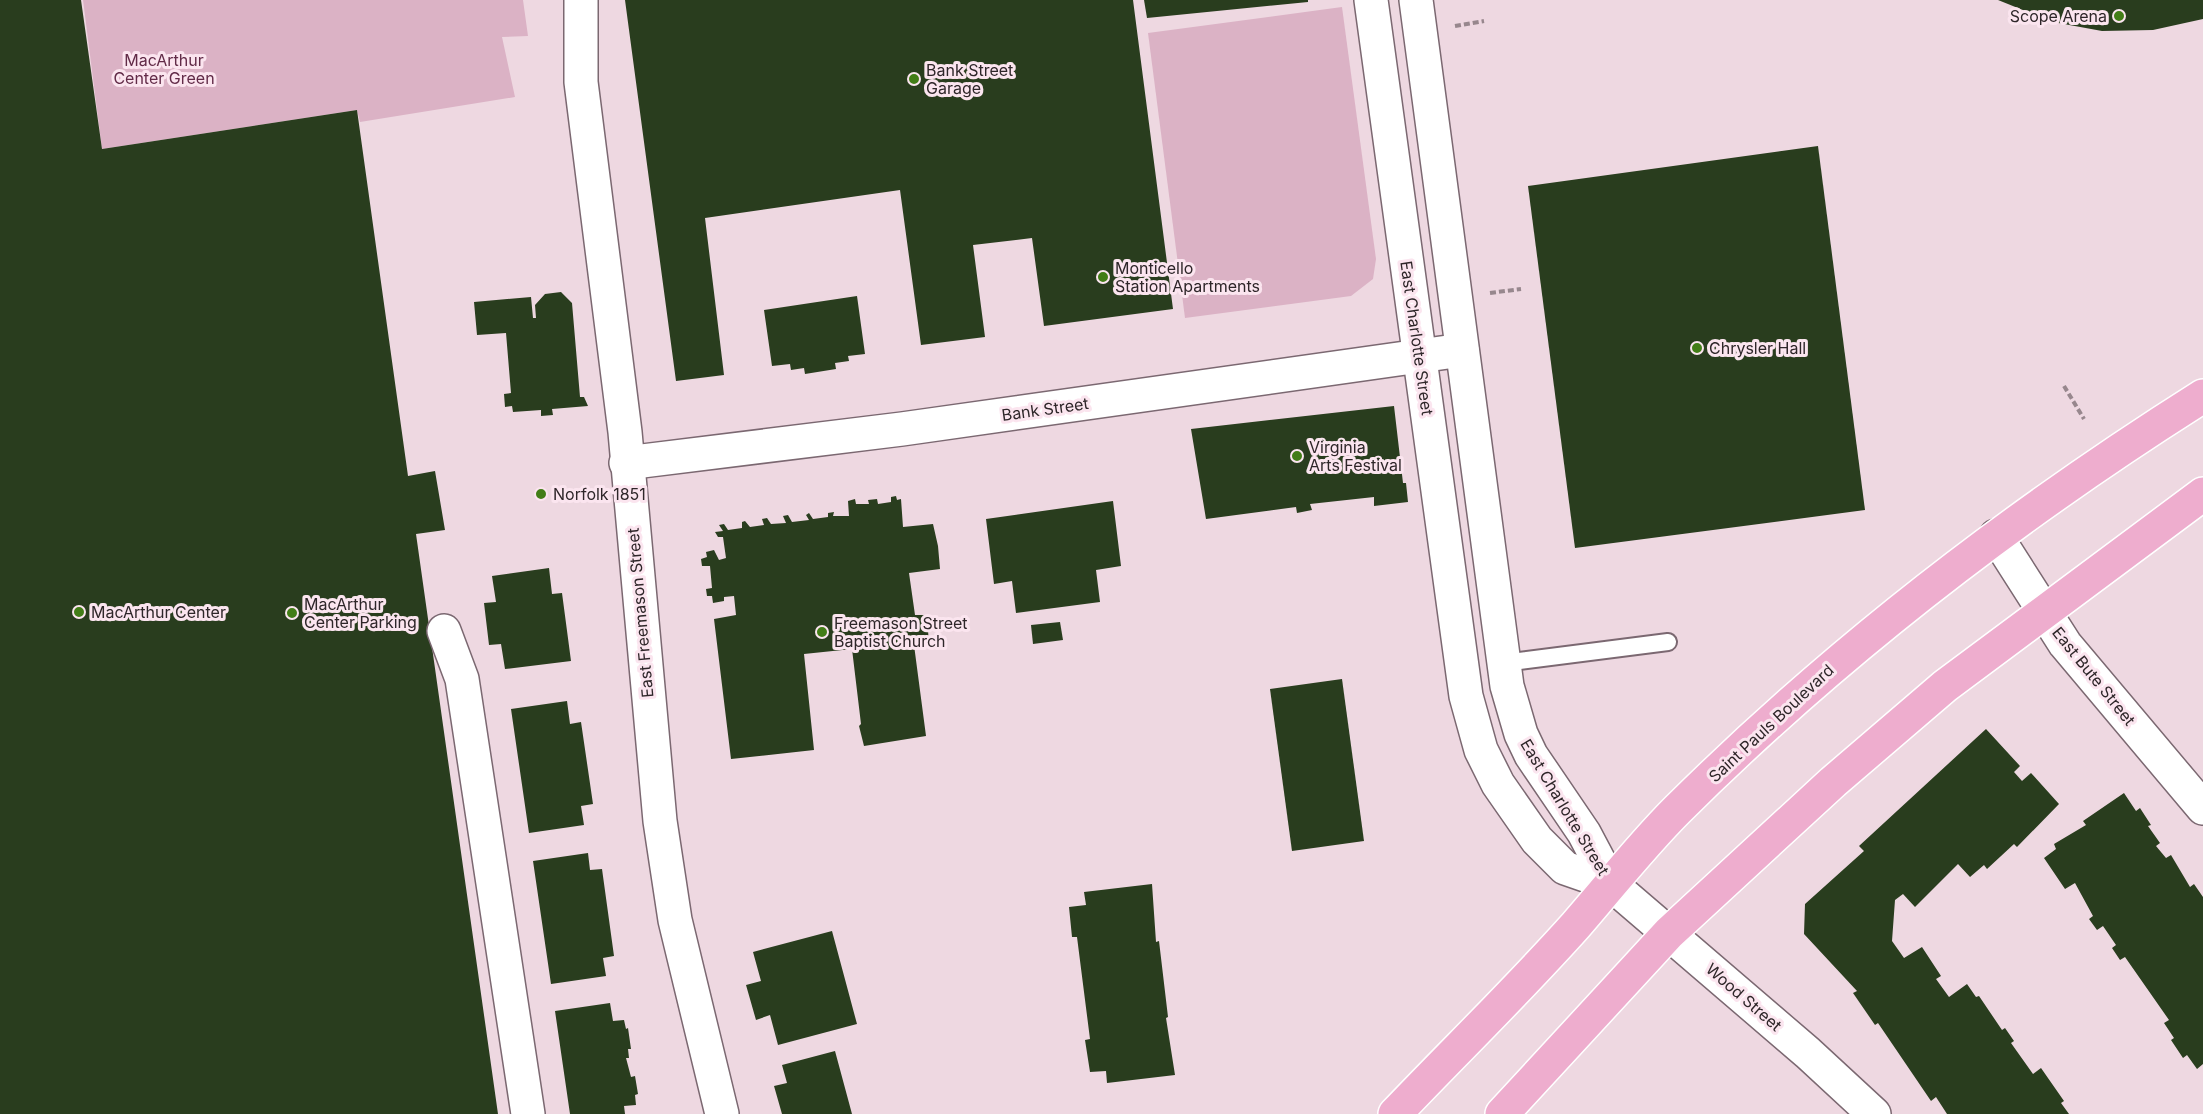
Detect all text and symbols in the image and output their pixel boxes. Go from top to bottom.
place label: Scope Arena [2010,6,2107,26]
marker: Scope Arena [2112,9,2126,23]
park label: MacArthur Center Green [113,50,215,88]
place label: Bank Street Garage [926,60,1013,98]
marker: Bank Street Garage [907,72,921,86]
place label: Monticello Station Apartments [1115,258,1260,296]
street label: East Charlotte Street [1396,260,1438,416]
marker: Monticello Station Apartments [1096,270,1110,284]
place label: Chrysler Hall [1709,338,1806,358]
marker: Chrysler Hall [1690,341,1704,355]
street label: Bank Street [1000,393,1090,425]
place label: Virginia Arts Festival [1309,437,1402,475]
marker: Virginia Arts Festival [1290,449,1304,463]
place label: Norfolk 1851 [553,484,646,504]
marker: Norfolk 1851 [534,487,548,501]
street label: East Freemason Street [623,527,657,699]
place label: MacArthur Center Parking [304,594,417,632]
place label: MacArthur Center [91,602,226,622]
marker: MacArthur Center [72,605,86,619]
marker: MacArthur Center Parking [285,606,299,620]
place label: Freemason Street Baptist Church [834,613,968,651]
street label: East Bute Street [2048,623,2140,729]
marker: Freemason Street Baptist Church [815,625,829,639]
street label: Saint Pauls Boulevard [1704,660,1838,786]
street label: East Charlotte Street [1516,735,1614,879]
street label: Wood Street [1702,959,1786,1035]

